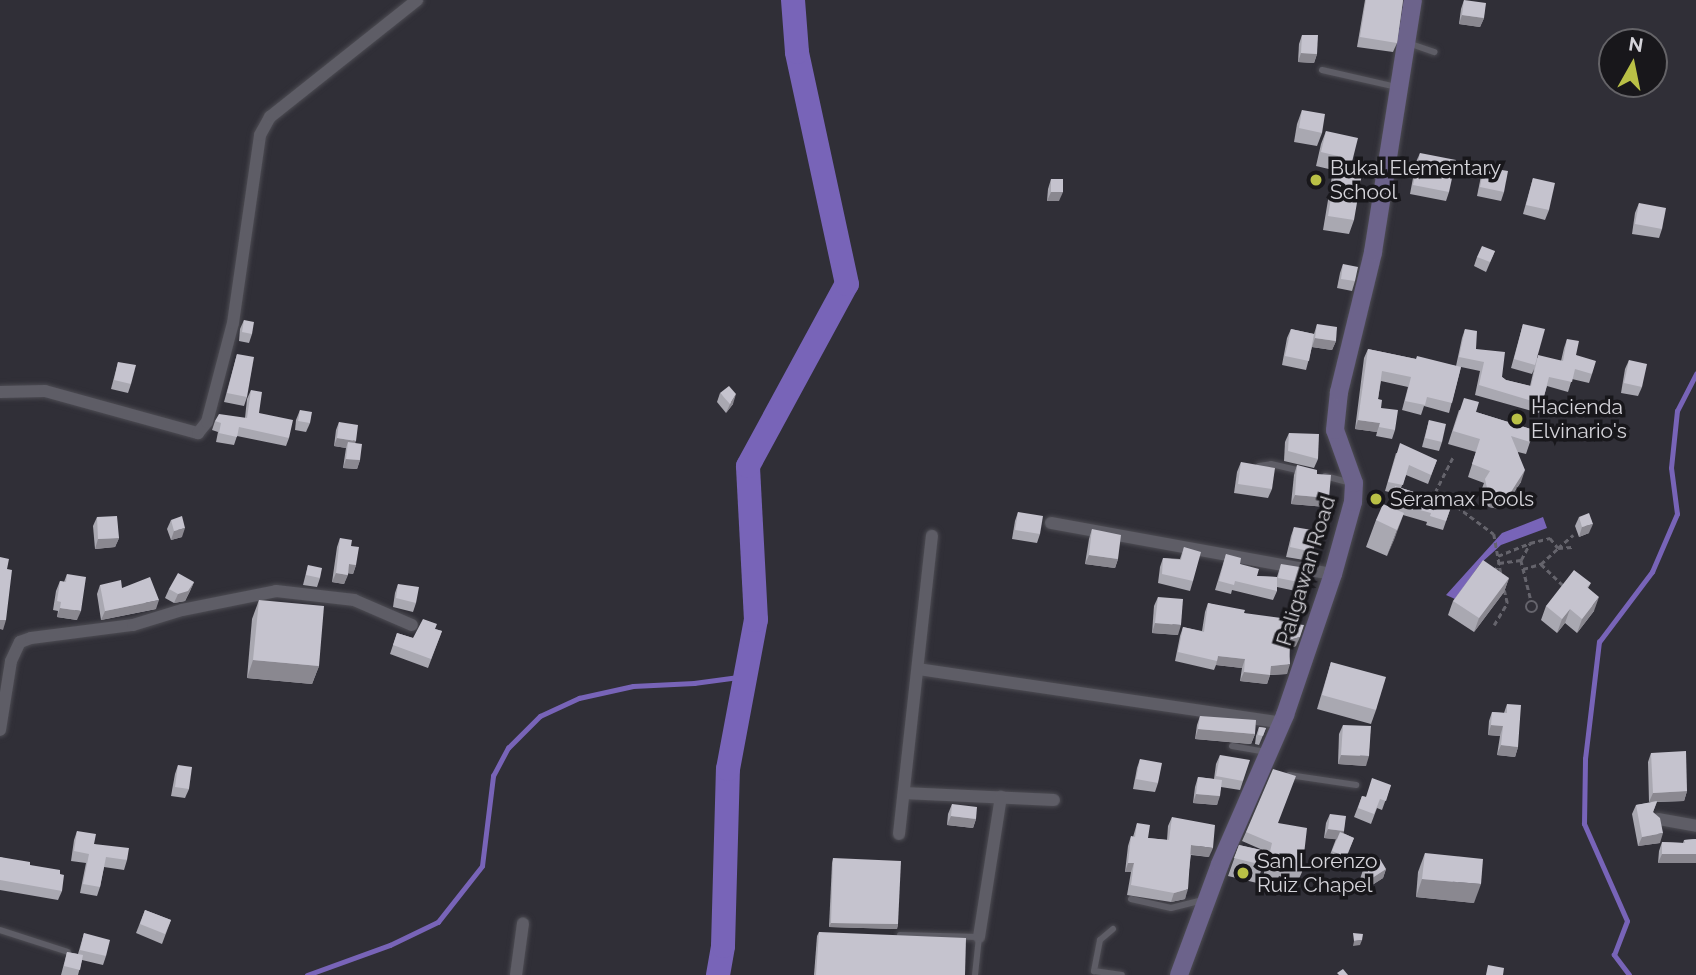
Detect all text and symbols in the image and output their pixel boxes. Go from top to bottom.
north arrow [1598,28,1668,98]
text: N [1627,32,1645,56]
place label: Bukal Elementary School [1330,155,1502,205]
marker: Bukal Elementary School [1308,172,1324,188]
place label: Hacienda Elvinario's [1531,394,1627,444]
marker: Hacienda Elvinario's [1509,411,1525,427]
place label: Seramax Pools [1390,486,1534,512]
marker: Seramax Pools [1368,491,1384,507]
street label: Paligawan Road [1271,493,1341,649]
place label: San Lorenzo Ruiz Chapel [1257,848,1377,898]
marker: San Lorenzo Ruiz Chapel [1235,865,1251,881]

